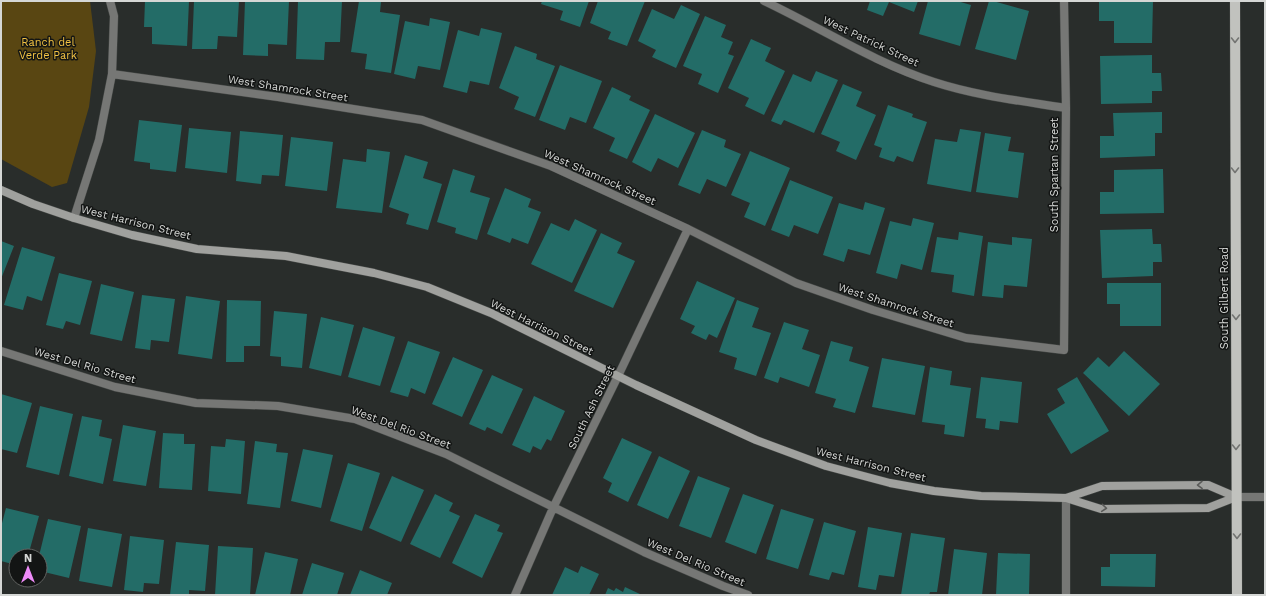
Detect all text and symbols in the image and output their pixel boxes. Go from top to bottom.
street label: West Patrick Street [821,13,921,70]
park label: Ranch del Verde Park [19,36,77,62]
one-way arrow [1231,37,1239,43]
street label: West Shamrock Street [227,73,349,104]
street label: South Spartan Street [1048,117,1061,232]
street label: West Shamrock Street [542,147,658,208]
one-way arrow [1231,167,1239,173]
street label: West Harrison Street [80,203,193,243]
street label: South Gilbert Road [1218,247,1231,349]
street label: West Shamrock Street [836,281,956,331]
street label: West Harrison Street [488,297,596,358]
one-way arrow [1232,314,1240,320]
street label: West Del Rio Street [32,345,138,386]
street label: South Ash Street [565,363,618,451]
street label: West Del Rio Street [349,403,453,452]
one-way arrow [1232,444,1240,450]
street label: West Harrison Street [815,445,928,485]
one-way arrow [1197,481,1203,489]
one-way arrow [1101,504,1107,513]
one-way arrow [1233,533,1241,539]
street label: West Del Rio Street [645,536,747,589]
north arrow [8,548,48,588]
text: N [24,552,32,565]

